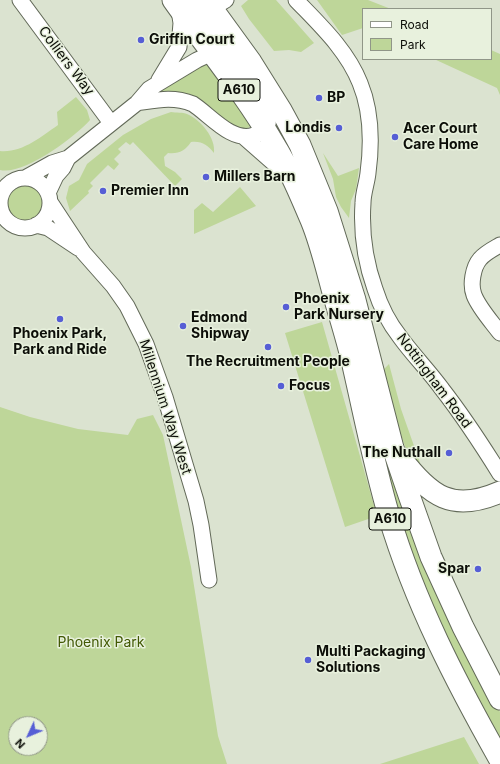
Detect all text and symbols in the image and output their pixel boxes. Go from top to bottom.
legend [362,8,492,60]
text: Road [400,17,429,32]
street label: Colliers Way [35,23,97,99]
place label: Griffin Court [149,32,234,48]
marker: Griffin Court [136,35,146,45]
text: Park [400,37,426,52]
road number: A610 [218,79,260,101]
place label: BP [327,90,345,106]
marker: BP [314,93,324,103]
place label: Londis [285,120,331,136]
place label: Acer Court Care Home [403,121,479,154]
marker: Londis [334,123,344,133]
marker: Acer Court Care Home [390,132,400,142]
place label: Millers Barn [214,169,296,185]
marker: Millers Barn [201,172,211,182]
place label: Premier Inn [111,183,189,199]
marker: Premier Inn [98,186,108,196]
place label: Phoenix Park Nursery [294,291,384,324]
marker: Phoenix Park Nursery [281,302,291,312]
place label: Edmond Shipway [191,310,249,342]
marker: Phoenix Park, Park and Ride [55,314,65,324]
marker: Edmond Shipway [178,321,188,331]
place label: Phoenix Park, Park and Ride [13,326,107,358]
street label: Nottingham Road [393,330,475,432]
street label: Millennium Way West [135,337,195,477]
marker: The Recruitment People [263,342,273,352]
place label: The Recruitment People [186,354,350,370]
place label: Focus [289,378,330,394]
marker: Focus [276,381,286,391]
place label: The Nuthall [362,445,441,461]
marker: The Nuthall [444,448,454,458]
road number: A610 [369,508,411,530]
place label: Spar [438,561,470,577]
marker: Spar [473,564,483,574]
park label: Phoenix Park [58,635,144,651]
place label: Multi Packaging Solutions [316,644,426,676]
marker: Multi Packaging Solutions [303,655,313,665]
north arrow [8,716,48,756]
text: N [12,736,28,752]

